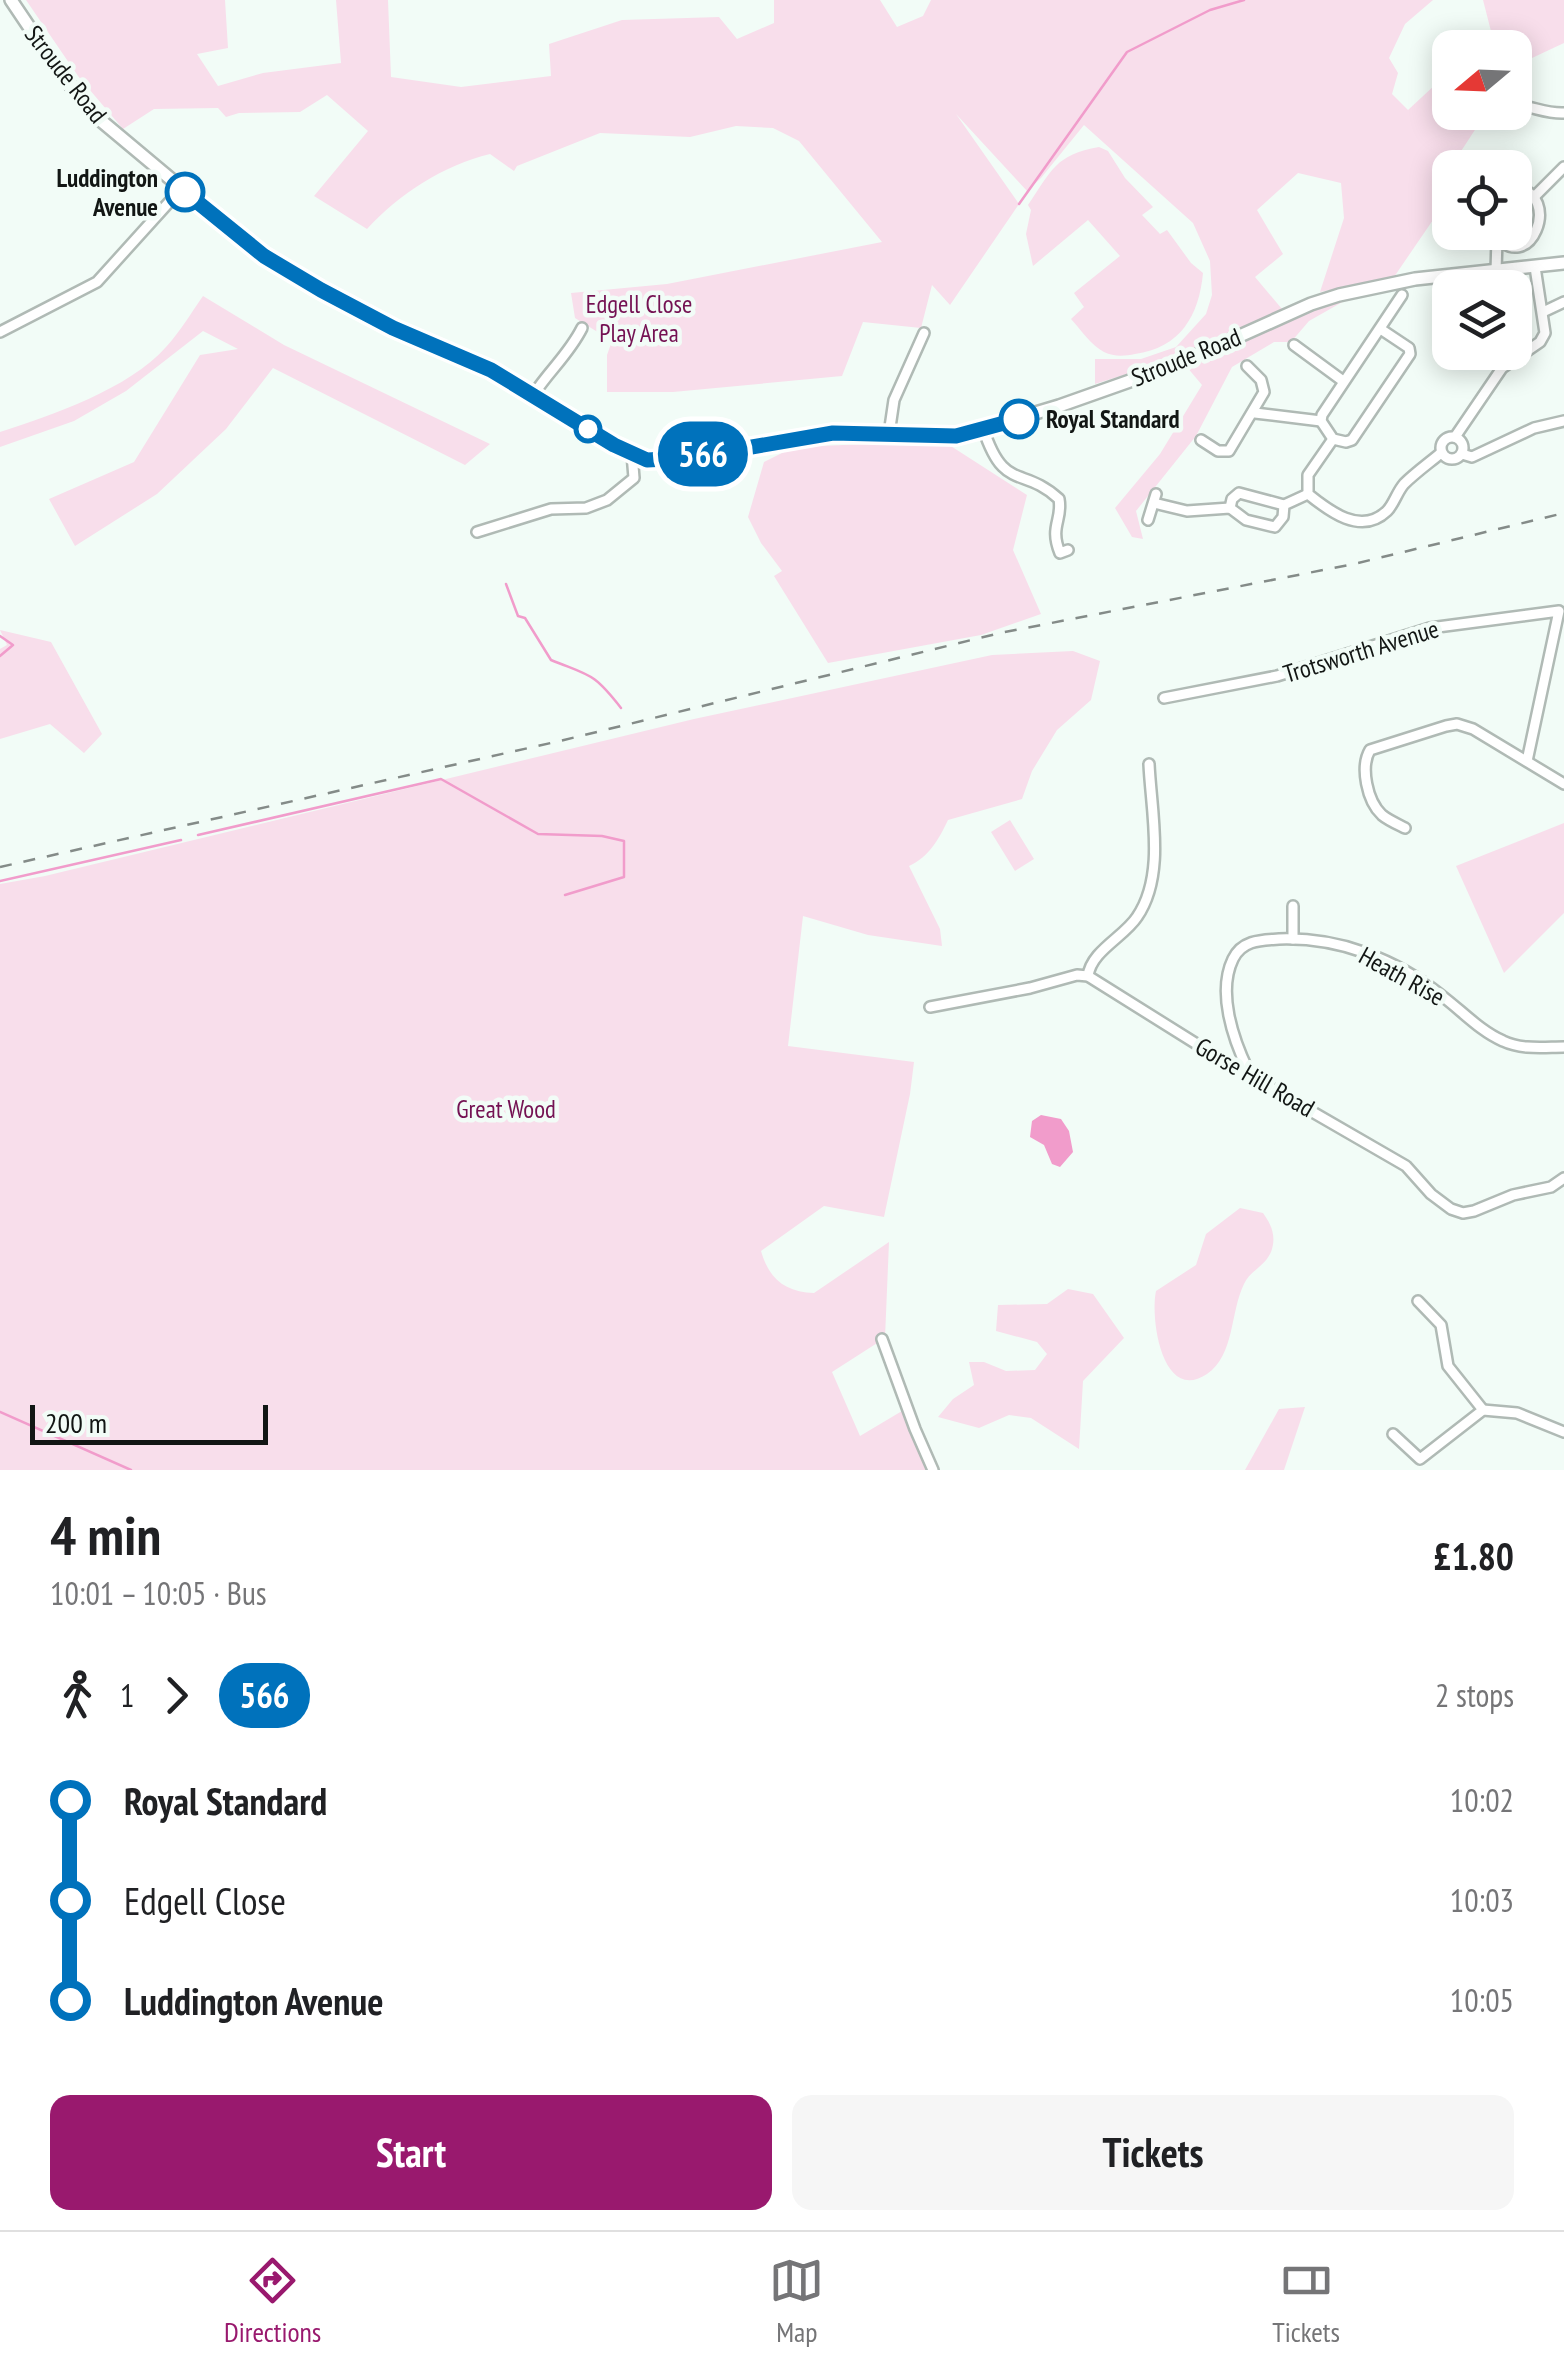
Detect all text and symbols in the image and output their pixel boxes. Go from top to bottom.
street label: Stroude Road [18,19,114,129]
north arrow [1432,30,1532,130]
map controls [1432,30,1532,370]
button: locate [1432,150,1532,250]
place label: Luddington Avenue [56,162,158,223]
marker: Luddington Avenue [166,173,204,211]
button: layers [1432,270,1532,370]
park label: Edgell Close Play Area [586,288,692,349]
street label: Stroude Road [1127,321,1245,393]
marker: Royal Standard [1000,400,1038,438]
place label: Royal Standard [1046,403,1180,435]
unlabelled marker [575,416,601,442]
line badge: 566 [646,422,760,486]
text: 566 [678,431,728,477]
street label: Trotsworth Avenue [1280,612,1442,690]
street label: Heath Rise [1354,939,1450,1013]
street label: Gorse Hill Road [1190,1030,1320,1124]
park label: Great Wood [456,1093,556,1125]
scale bar [30,1400,268,1444]
text: 200 m [45,1404,107,1441]
text: 4 min [50,1499,161,1570]
text: £1.80 [1433,1531,1514,1580]
text: 10:01 – 10:05 · Bus [50,1572,267,1614]
icon: walk [50,1668,105,1723]
icon: forward [149,1668,204,1723]
text: 566 [239,1672,290,1718]
text: 1 [120,1674,134,1716]
text: 2 stops [1435,1674,1514,1716]
text: Royal Standard [124,1776,327,1825]
text: 10:02 [1450,1779,1514,1821]
text: Edgell Close [124,1876,286,1925]
text: 10:03 [1450,1879,1514,1921]
text: Luddington Avenue [124,1976,384,2025]
text: 10:05 [1450,1979,1514,2021]
button: Start [50,2095,772,2210]
button: Tickets [792,2095,1514,2210]
tab: Directions [224,2253,321,2350]
tab: Map [769,2253,824,2350]
tab: Tickets [1272,2253,1340,2350]

